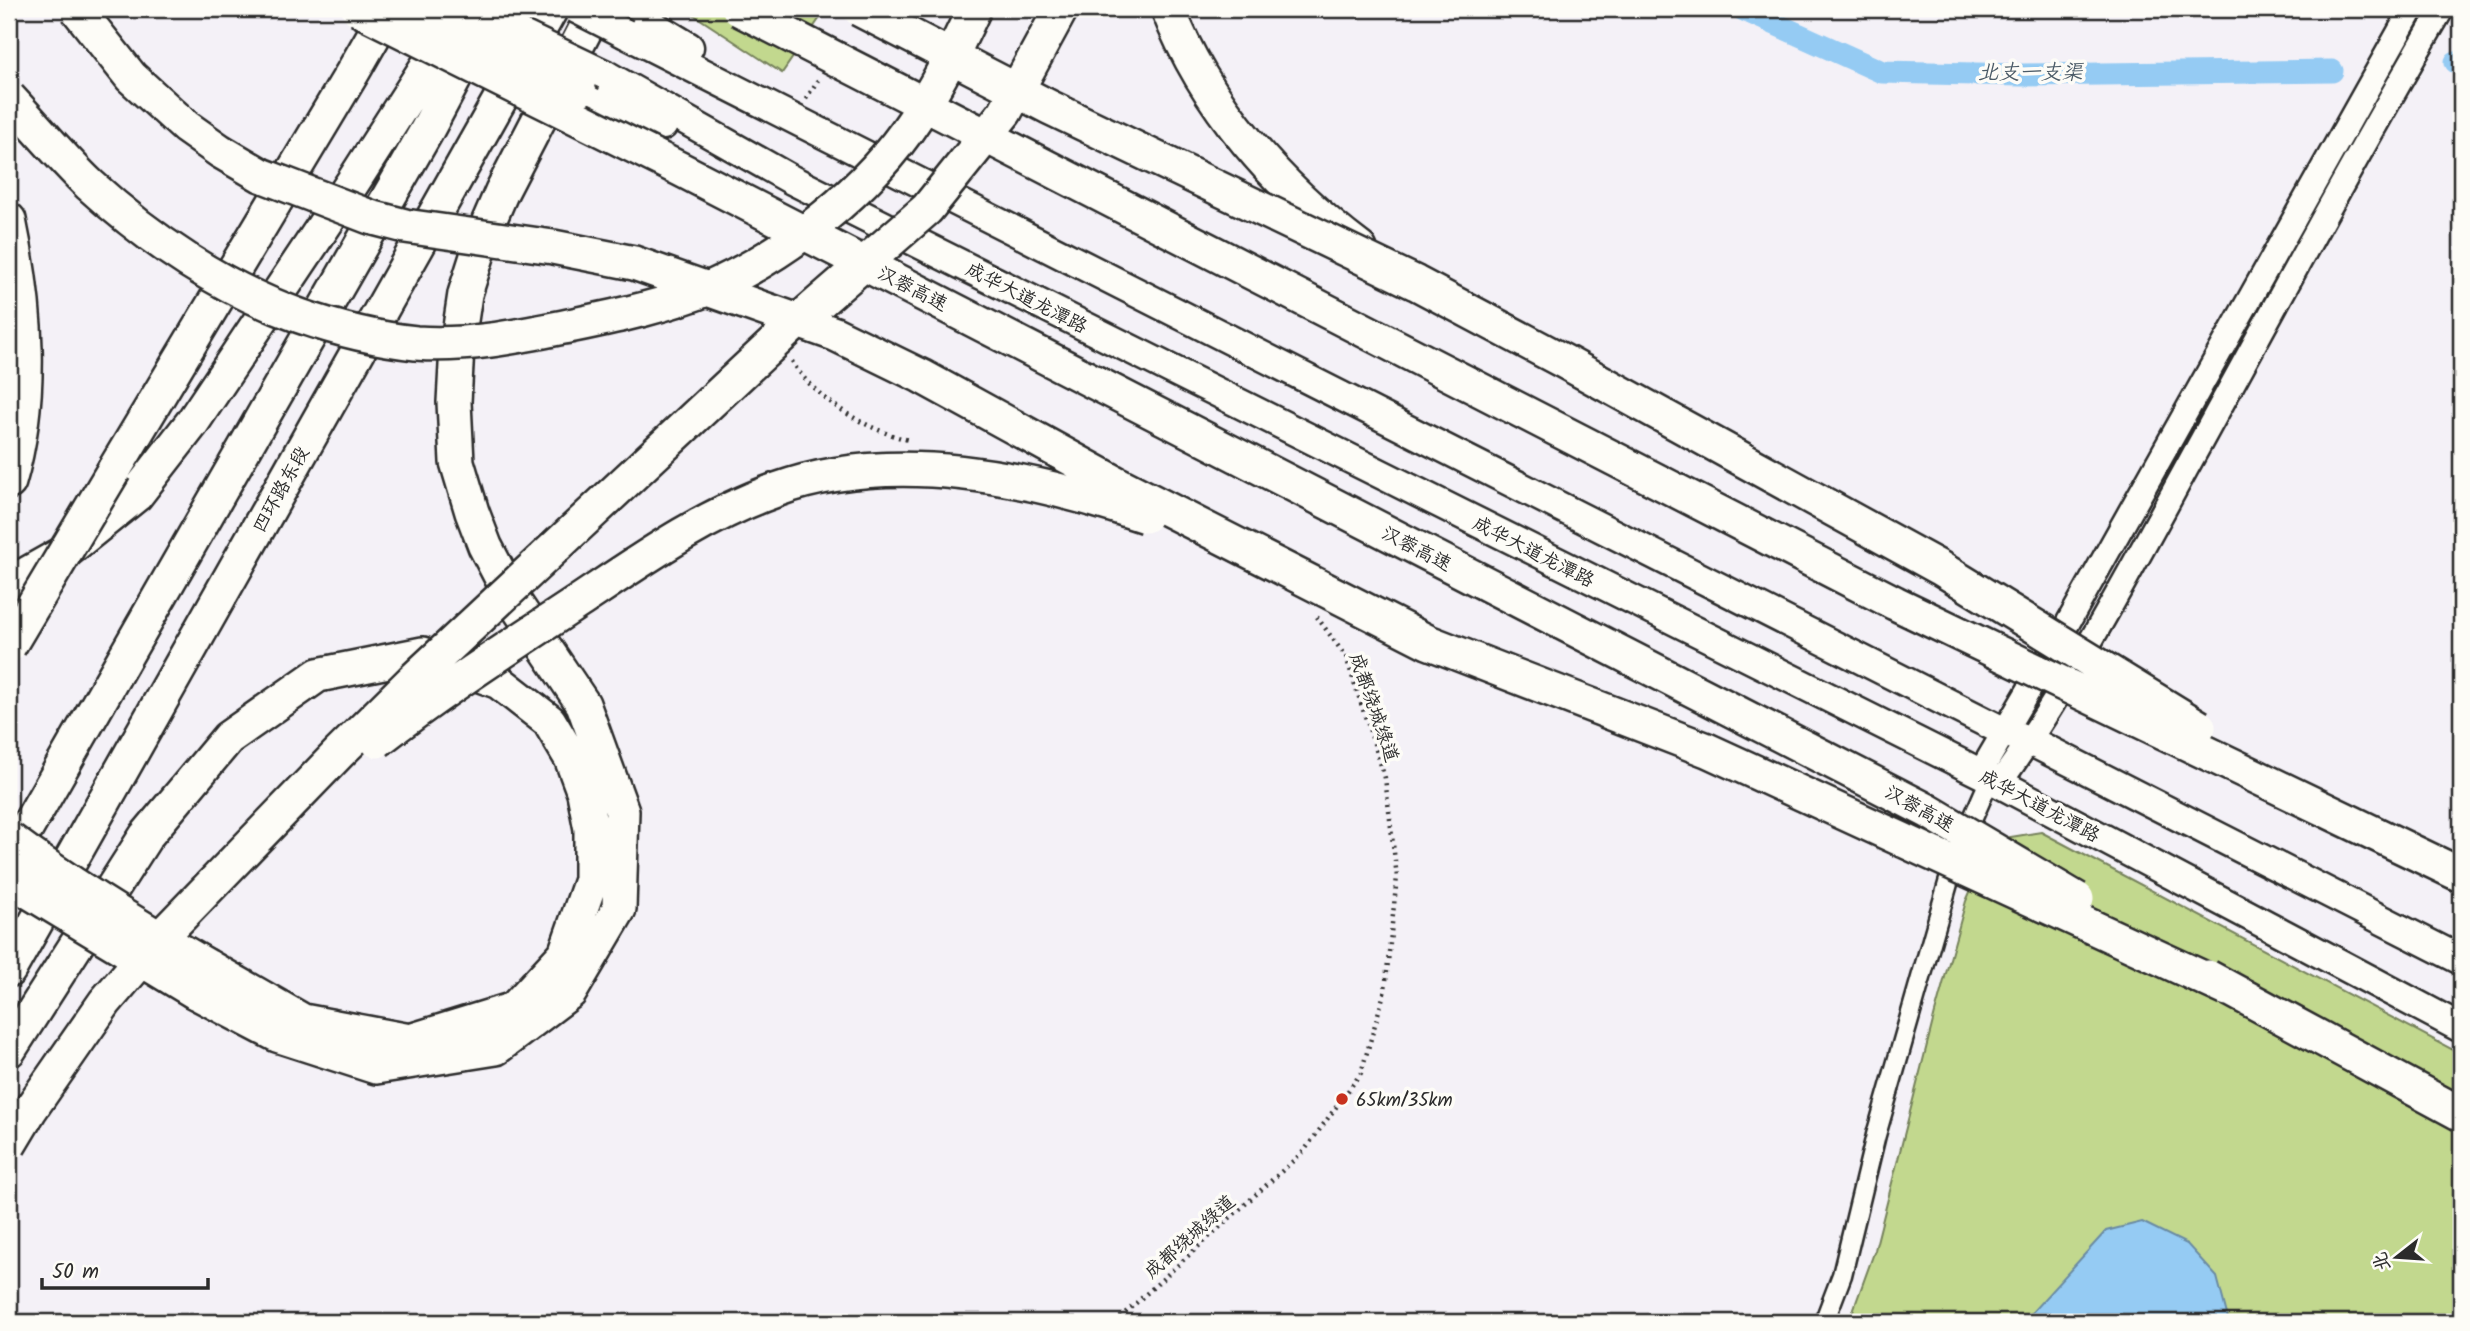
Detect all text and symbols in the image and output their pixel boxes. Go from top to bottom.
water label: 北支一支渠 [1978,57,2084,90]
street label: 成华大道龙潭路 [960,255,1092,342]
street label: 汉蓉高速 [871,259,953,320]
street label: 四环路东段 [246,441,318,539]
street label: 成华大道龙潭路 [1467,509,1599,596]
street label: 汉蓉高速 [1375,519,1457,580]
street label: 成都绕城绿道 [1340,649,1406,766]
street label: 成华大道龙潭路 [1973,762,2105,851]
street label: 汉蓉高速 [1879,778,1960,841]
place label: 65km/35km [1356,1086,1453,1116]
marker: 65km/35km [1334,1091,1350,1107]
street label: 成都绕城绿道 [1138,1188,1243,1287]
north arrow [2362,1222,2432,1292]
scale bar [42,1247,208,1291]
text: 北 [2366,1248,2400,1275]
text: 50 m [52,1256,99,1289]

